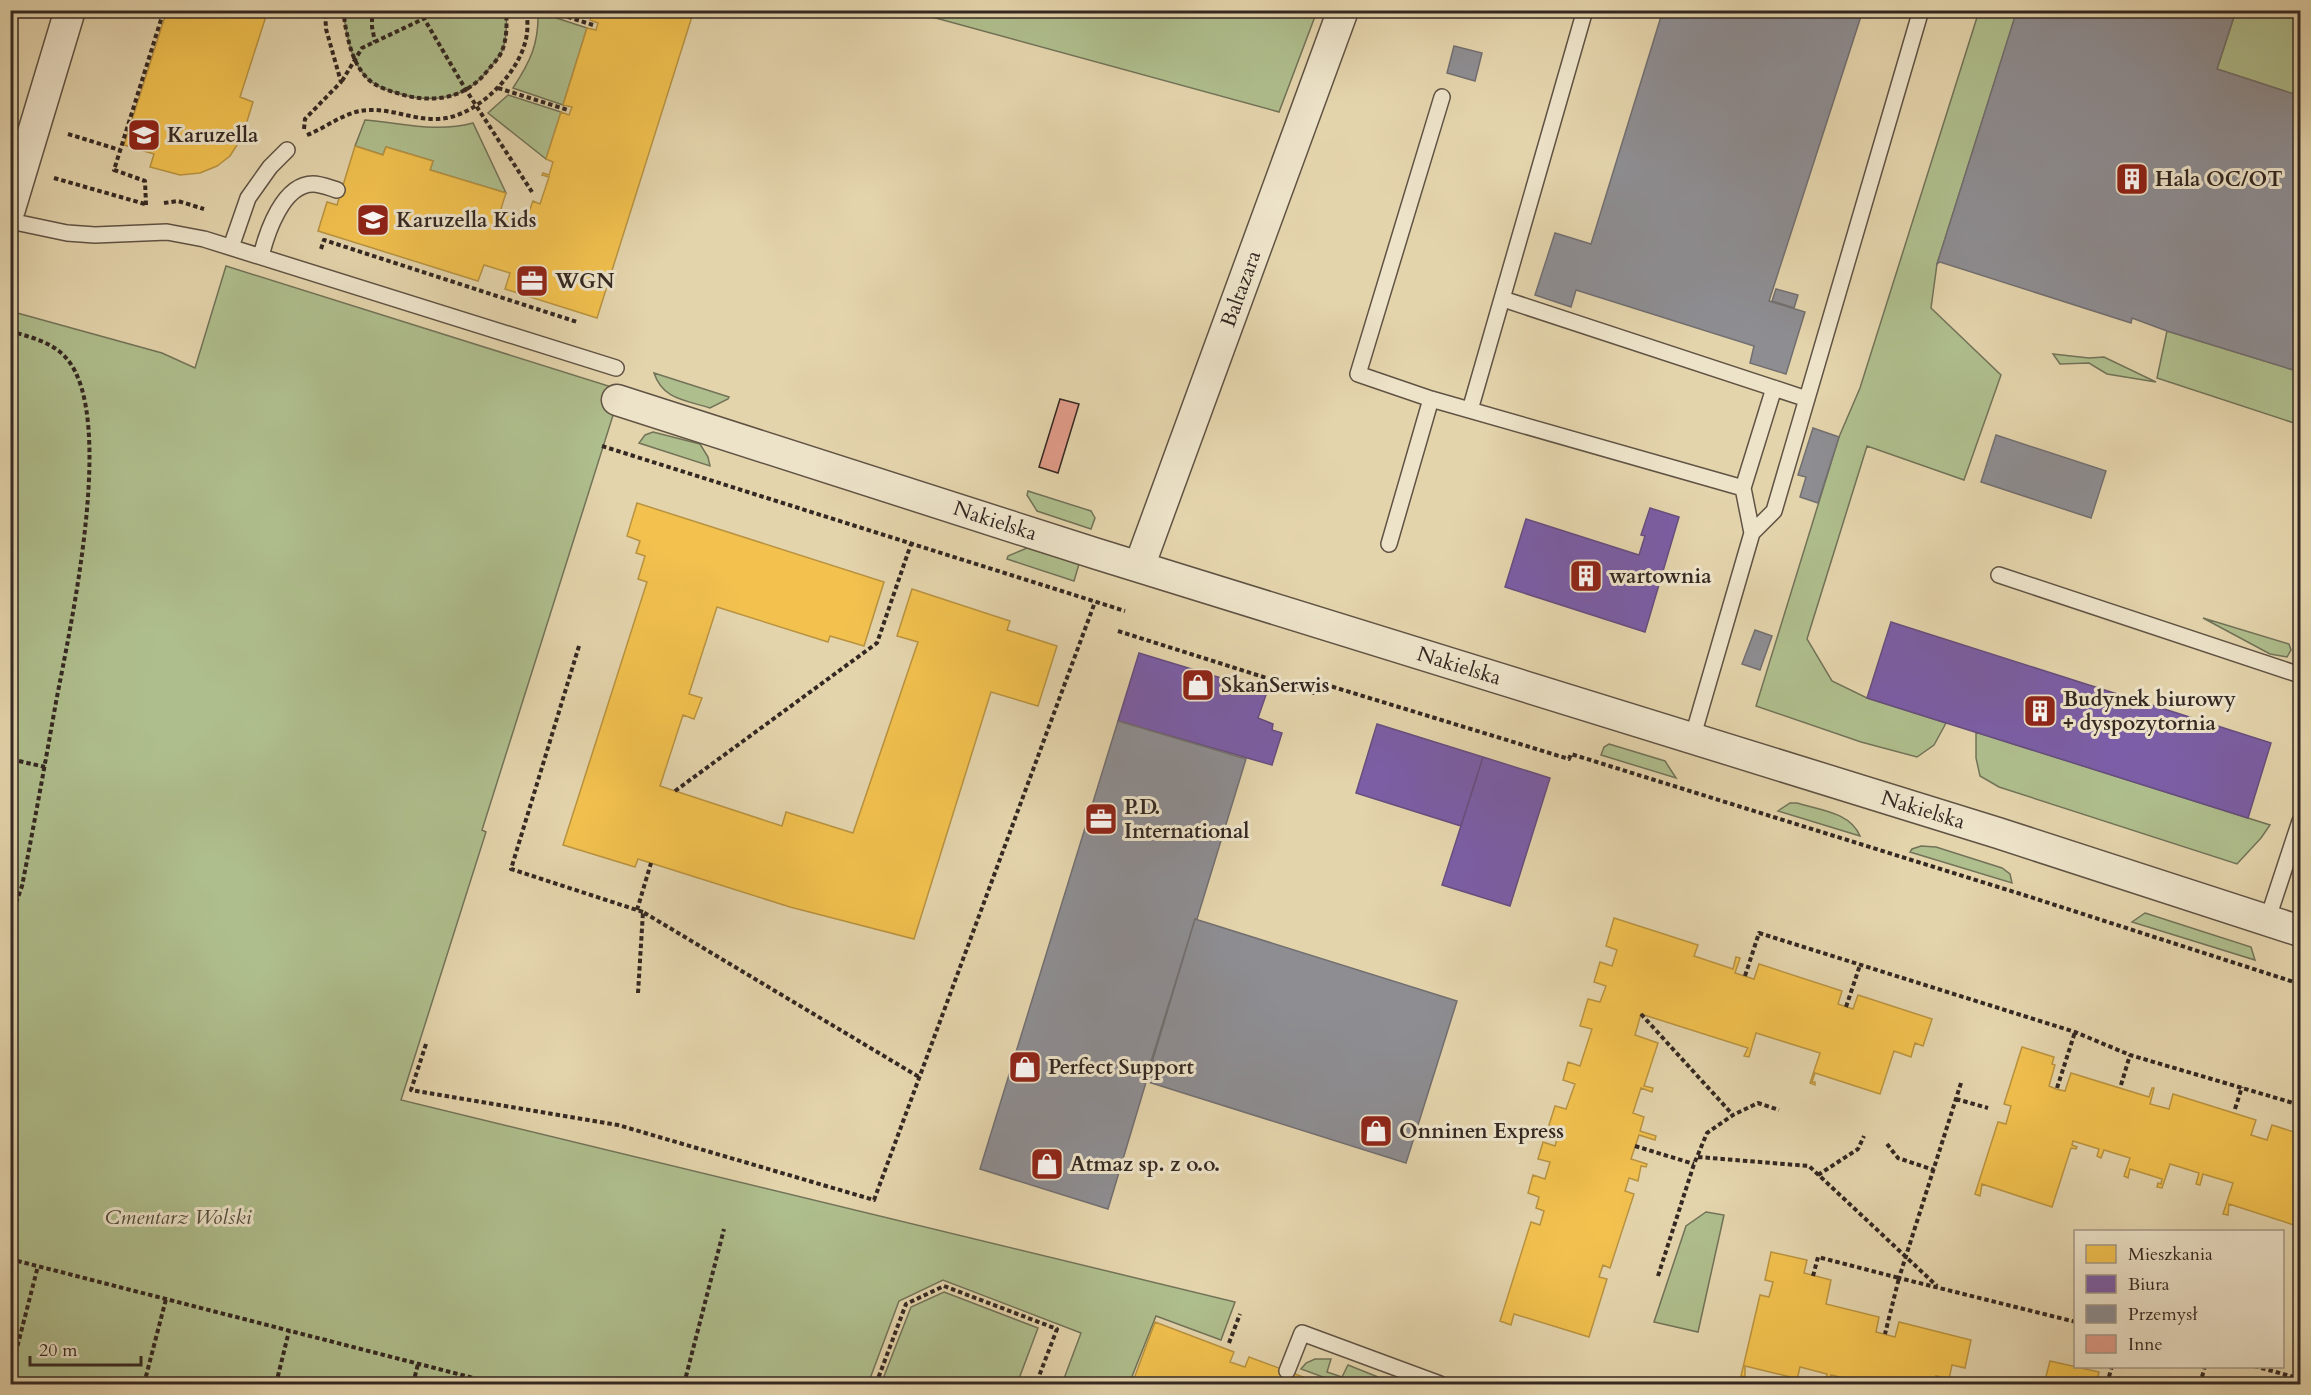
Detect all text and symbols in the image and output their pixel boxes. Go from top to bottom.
school or university icon: Karuzella [126,117,162,153]
place label: Karuzella [167,121,259,150]
building icon: Hala OC/OT [2114,161,2150,197]
place label: Hala OC/OT [2155,165,2283,194]
school or university icon: Karuzella Kids [355,202,391,238]
place label: Karuzella Kids [396,206,537,235]
street label: Baltazara [1214,247,1268,331]
office icon: WGN [514,263,550,299]
place label: WGN [554,267,614,296]
street label: Nakielska [949,494,1041,548]
building icon: wartownia [1568,558,1604,594]
place label: wartownia [1609,562,1712,591]
street label: Nakielska [1413,640,1505,692]
shop icon: SkanSerwis [1180,667,1216,703]
place label: SkanSerwis [1221,671,1330,700]
place label: Budynek biurowy + dyspozytornia [2063,685,2236,738]
building icon: Budynek biurowy + dyspozytornia [2022,693,2058,729]
street label: Nakielska [1877,784,1969,836]
place label: P.D. International [1124,793,1249,846]
office icon: P.D. International [1083,801,1119,837]
shop icon: Perfect Support [1007,1049,1043,1085]
place label: Perfect Support [1048,1053,1194,1082]
shop icon: Onninen Express [1358,1113,1394,1149]
place label: Onninen Express [1399,1117,1564,1146]
shop icon: Atmaz sp. z o.o. [1029,1146,1065,1182]
place label: Atmaz sp. z o.o. [1070,1150,1220,1179]
park label: Cmentarz Wolski [105,1203,252,1232]
legend [2074,1230,2284,1368]
text: Mieszkania [2128,1242,2213,1267]
text: Biura [2128,1272,2170,1297]
text: Przemysł [2128,1302,2198,1327]
scale bar [30,1329,141,1367]
text: Inne [2128,1332,2163,1357]
text: 20 m [39,1338,78,1363]

